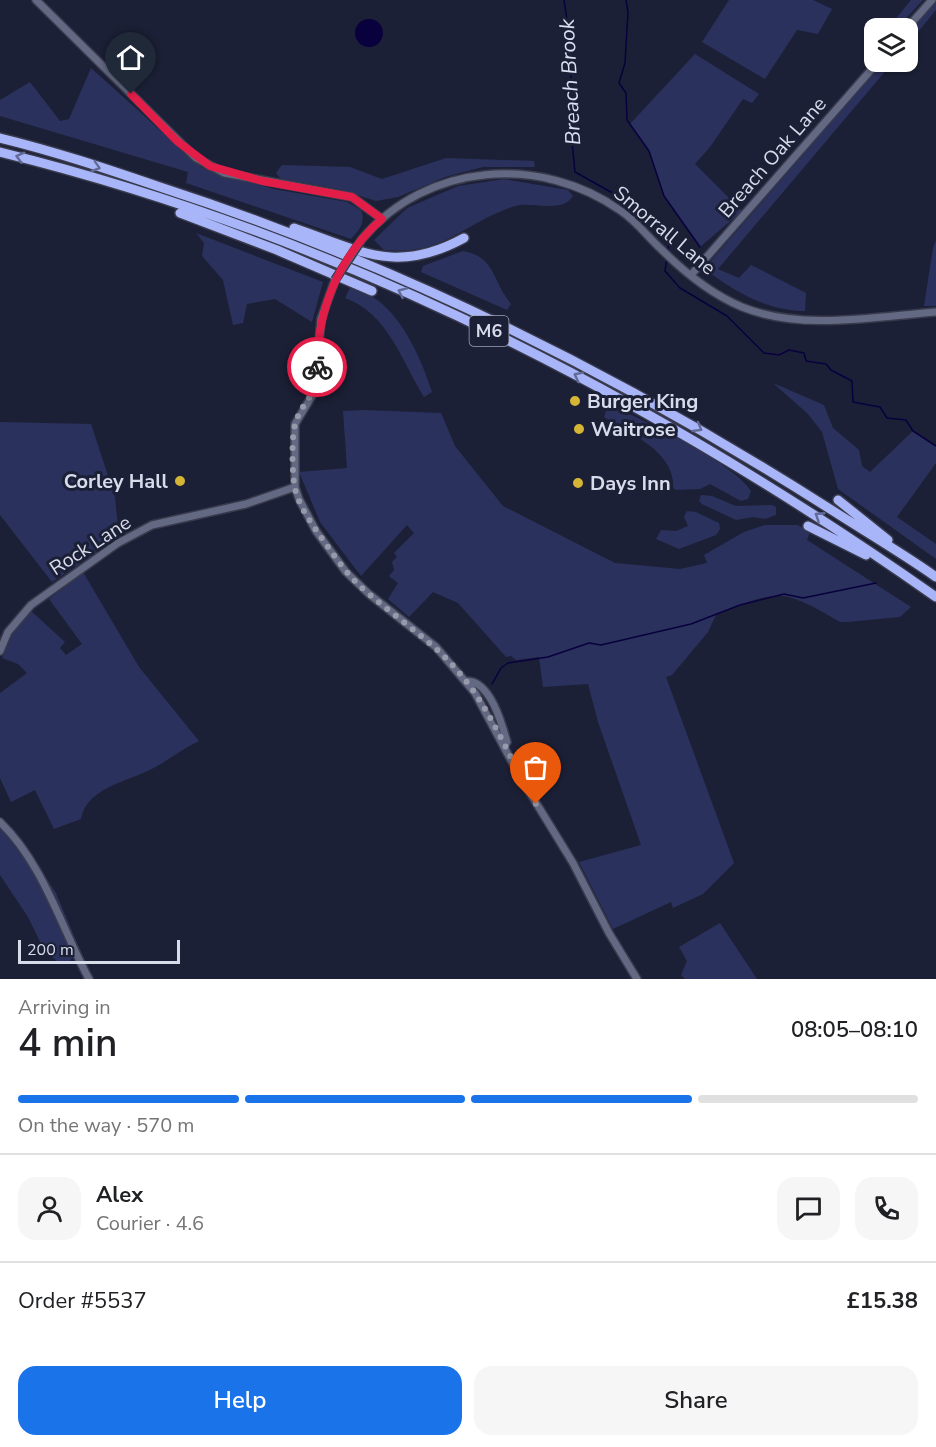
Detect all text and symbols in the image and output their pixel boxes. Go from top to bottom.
water label: Breach Brook [553,18,587,146]
map controls [864,18,918,72]
button: layers [864,18,918,72]
pin [105,32,156,94]
icon: home [114,41,147,74]
street label: Breach Oak Lane [712,91,832,224]
one-way arrow [15,152,25,165]
one-way arrow [91,160,101,172]
street label: Smorrall Lane [608,180,722,281]
one-way arrow [397,287,408,299]
road number: M6 [470,316,508,346]
courier [287,337,347,397]
icon: bike [301,351,334,384]
one-way arrow [573,372,584,383]
place label: Burger King [587,388,698,415]
marker: Burger King [568,394,582,408]
place label: Waitrose [591,416,676,443]
one-way arrow [692,420,702,432]
marker: Waitrose [572,422,586,436]
place label: Corley Hall [64,468,169,495]
place label: Days Inn [590,470,671,497]
marker: Corley Hall [173,474,187,488]
marker: Days Inn [571,476,585,490]
street label: Rock Lane [44,509,136,582]
one-way arrow [814,513,825,524]
pin [510,742,561,804]
icon: bag [519,751,552,784]
scale bar [18,937,180,964]
text: 200 m [27,939,74,961]
text: Arriving in [18,994,111,1021]
text: 08:05–08:10 [791,1015,918,1045]
text: 4 min [18,1017,117,1070]
text: On the way · 570 m [18,1112,194,1139]
button: person [18,1177,81,1240]
button: chat [777,1177,840,1240]
button: phone [855,1177,918,1240]
text: Alex [96,1180,143,1210]
text: Courier · 4.6 [96,1210,204,1237]
text: Order #5537 [18,1286,147,1316]
text: £15.38 [847,1286,918,1316]
button: Help [18,1366,462,1435]
button: Share [474,1366,918,1435]

